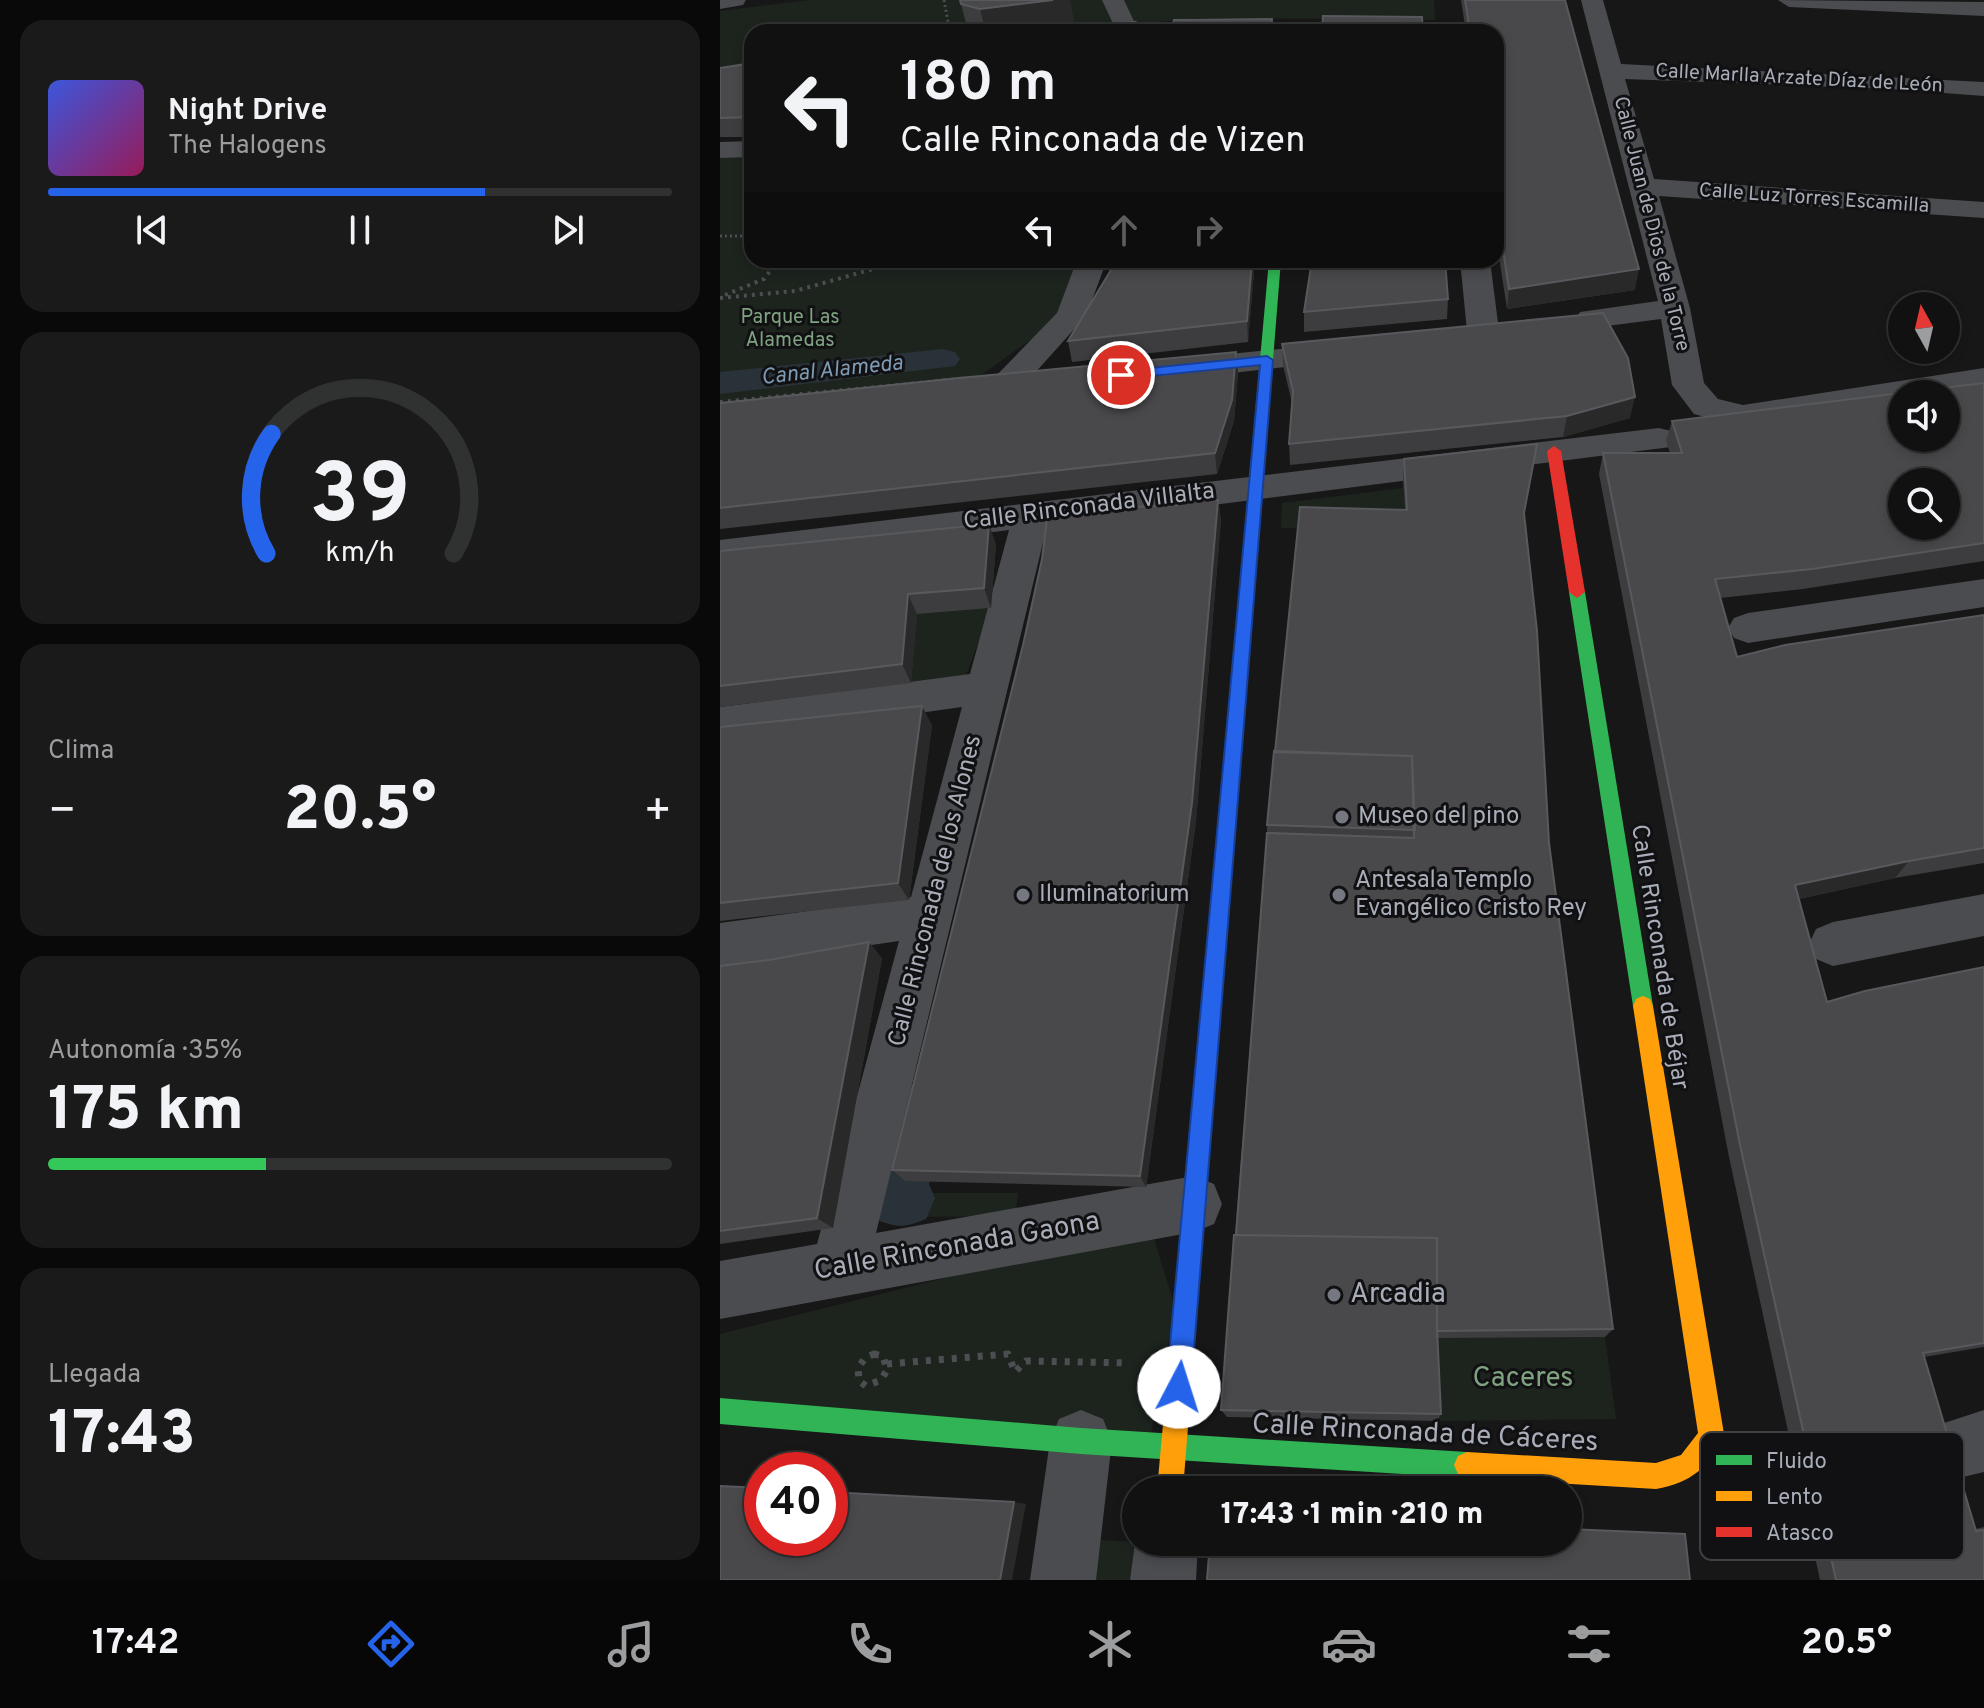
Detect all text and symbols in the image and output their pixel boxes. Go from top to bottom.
text: 180 m [900,50,1057,120]
icon: left [768,56,872,160]
street label: Calle Marlla Arzate Díaz de León [1655,58,1943,100]
text: Night Drive [168,93,327,130]
street label: Calle Juan de Dios de la Torre [1607,94,1695,354]
text: Calle Rinconada de Vizen [900,119,1306,165]
text: The Halogens [168,130,327,163]
street label: Calle Luz Torres Escamilla [1698,178,1930,220]
icon: previous [130,208,174,252]
icon: pause [338,208,382,252]
icon: next [546,208,590,252]
icon: left [1018,208,1062,252]
icon: ahead [1102,208,1146,252]
icon: right [1186,208,1230,252]
north arrow [1888,292,1960,364]
map controls [1888,292,1960,540]
park label: Parque Las Alamedas [740,305,840,354]
pin [1087,341,1155,409]
water label: Canal Alameda [760,350,905,392]
icon: arrive [1099,353,1143,397]
button: sound [1888,380,1960,452]
text: 39 [310,447,410,552]
button: search [1888,468,1960,540]
street label: Calle Rinconada Villalta [962,477,1216,537]
text: km/h [325,536,395,572]
street label: Calle Rinconada de los Alones [883,732,989,1050]
text: Clima [48,735,114,768]
text: 20.5° [284,775,436,851]
text: − [48,785,76,841]
text: + [644,785,672,841]
place label: Museo del pino [1358,802,1519,832]
marker: Museo del pino [1333,808,1351,826]
street label: Calle Rinconada de Béjar [1623,822,1695,1092]
place label: Antesala Templo Evangélico Cristo Rey [1355,866,1587,924]
place label: Iluminatorium [1039,880,1190,910]
marker: Iluminatorium [1014,886,1032,904]
marker: Antesala Templo Evangélico Cristo Rey [1330,886,1348,904]
text: Autonomía · 35% [48,1035,242,1068]
text: 175 km [48,1075,244,1151]
street label: Calle Rinconada Gaona [811,1204,1103,1290]
place label: Arcadia [1350,1277,1446,1313]
marker: Arcadia [1325,1286,1343,1304]
position arrow [1137,1345,1221,1429]
text: Llegada [48,1359,141,1392]
park label: Caceres [1473,1361,1573,1397]
text: 17:43 [48,1399,196,1475]
street label: Calle Rinconada de Cáceres [1251,1407,1599,1461]
legend [1700,1432,1964,1560]
text: Fluido [1766,1449,1827,1476]
speed limit sign: 40 [744,1452,848,1556]
text: Lento [1766,1485,1823,1512]
text: 17:43 · 1 min · 210 m [1221,1497,1483,1534]
text: Atasco [1766,1521,1834,1548]
icon: directions [363,1616,419,1672]
icon: music [603,1616,659,1672]
icon: phone [842,1616,898,1672]
icon: climate [1082,1616,1138,1672]
icon: car [1321,1616,1377,1672]
icon: filters [1561,1616,1617,1672]
text: 17:42 [92,1621,179,1667]
text: 20.5° [1801,1621,1892,1667]

